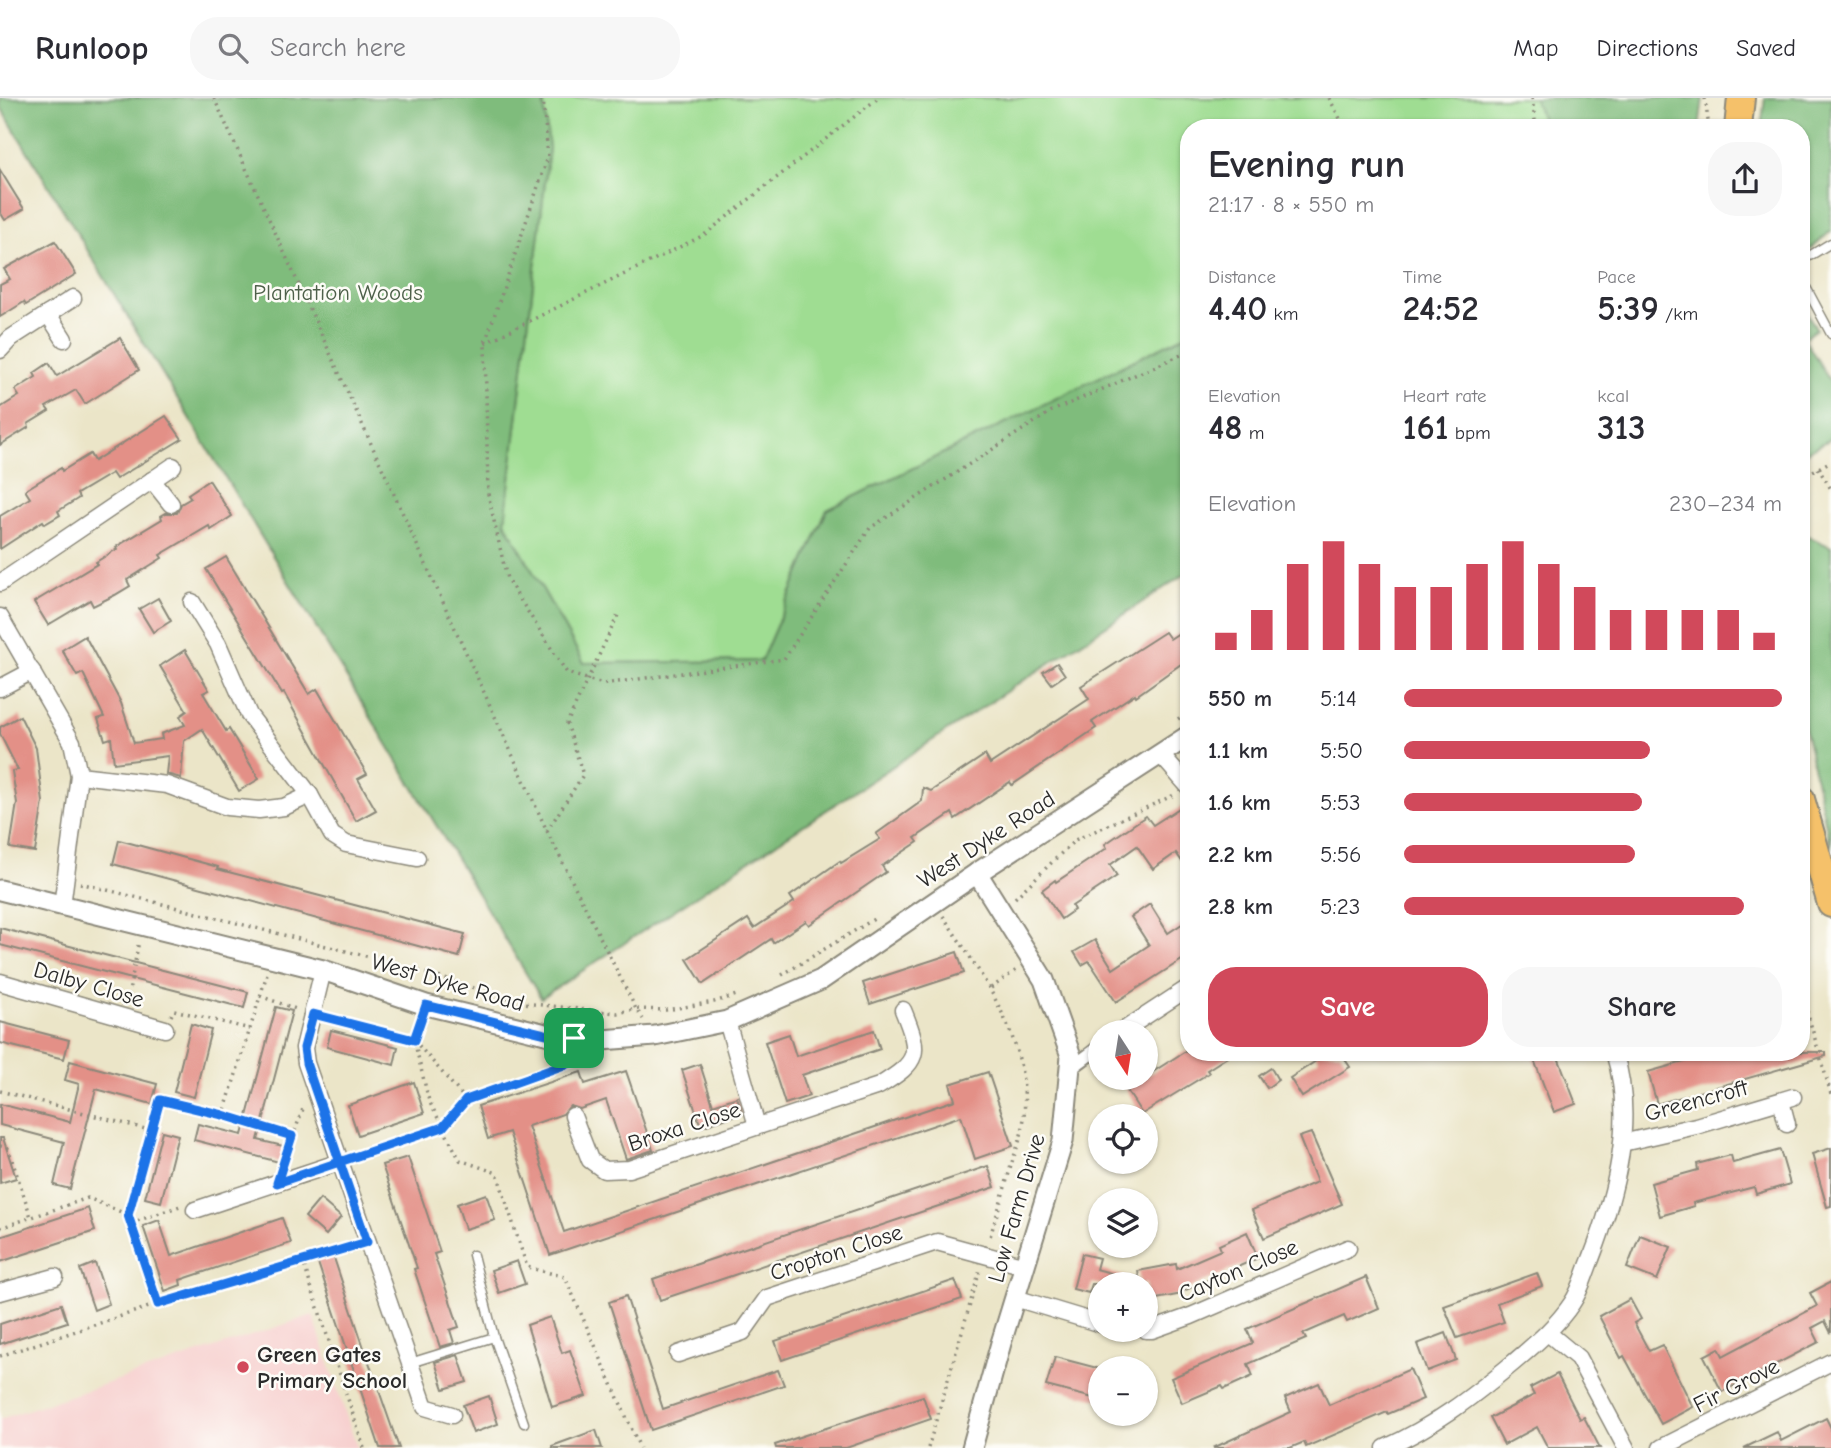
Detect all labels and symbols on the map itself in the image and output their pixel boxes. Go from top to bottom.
park label: Plantation Woods [253,279,423,306]
street label: West Dyke Road [913,785,1060,894]
street label: West Dyke Road [368,948,528,1017]
street label: Dalby Close [30,956,147,1013]
pin [544,1008,604,1068]
north arrow [1088,1020,1158,1090]
street label: Greencroft [1642,1073,1752,1127]
street label: Broxa Close [624,1096,744,1157]
street label: Low Farm Drive [982,1131,1051,1286]
street label: Cropton Close [767,1218,906,1287]
street label: Cayton Close [1174,1233,1302,1308]
place label: Green Gates Primary School [257,1341,407,1394]
street label: Fir Grove [1689,1352,1784,1419]
marker: Green Gates Primary School [235,1359,251,1375]

